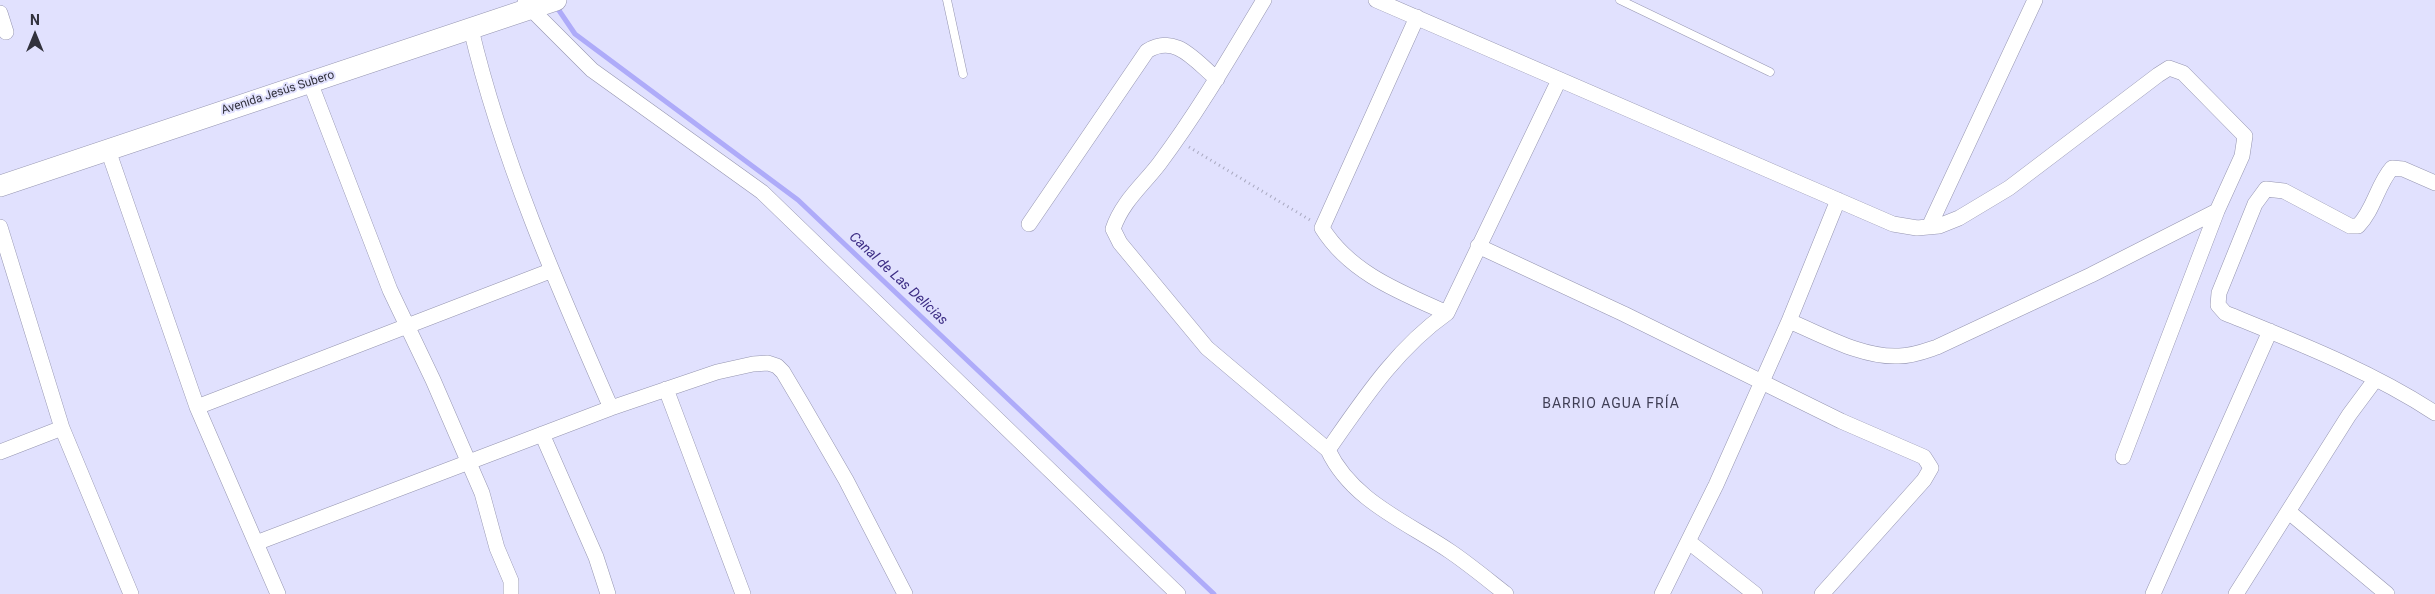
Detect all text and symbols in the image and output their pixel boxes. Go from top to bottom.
north arrow [10,10,60,60]
text: N [30,12,40,28]
street label: Avenida Jesús Subero [220,68,336,118]
water label: Canal de Las Delicias [845,229,951,329]
district label: BARRIO AGUA FRÍA [1540,396,1682,412]

